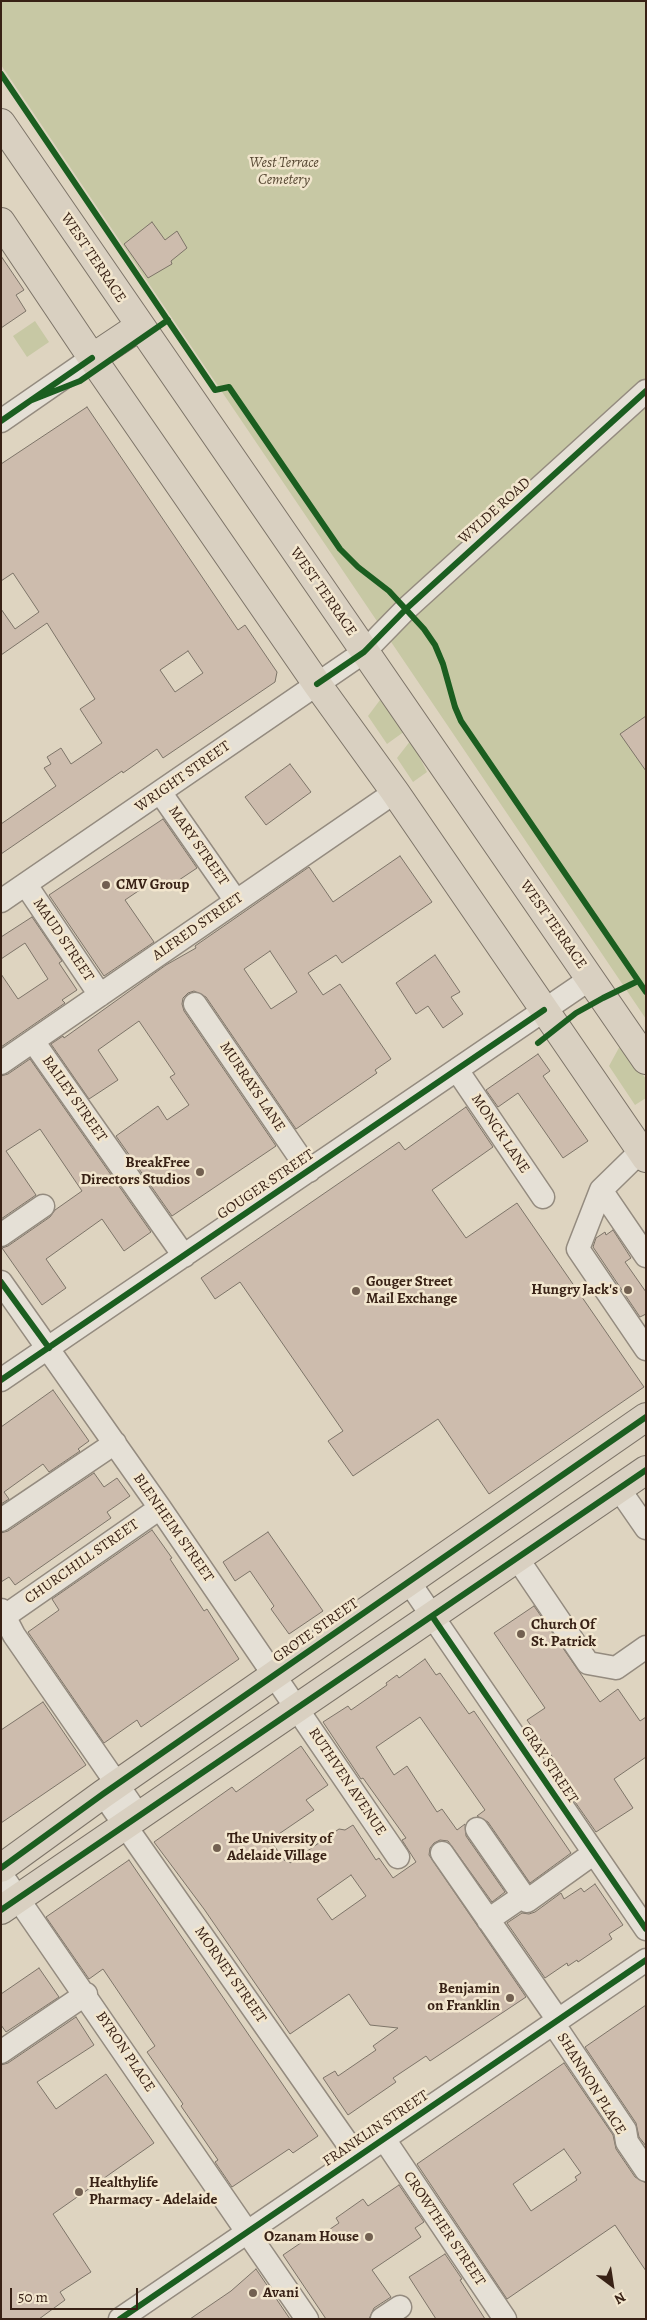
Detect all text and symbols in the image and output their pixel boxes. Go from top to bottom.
park label: West Terrace Cemetery [249,154,319,189]
street label: WEST TERRACE [56,210,130,306]
street label: WYLDE ROAD [455,474,535,548]
street label: WEST TERRACE [286,544,360,640]
street label: WRIGHT STREET [132,738,234,816]
street label: MARY STREET [164,803,232,889]
place label: CMV Group [116,876,189,894]
street label: WEST TERRACE [516,877,590,973]
marker: CMV Group [100,879,112,891]
street label: ALFRED STREET [149,889,247,965]
street label: MAUD STREET [29,895,97,985]
street label: MURRAYS LANE [215,1039,289,1135]
street label: BAILEY STREET [38,1052,110,1146]
street label: MONCK LANE [467,1091,533,1177]
street label: GOUGER STREET [214,1146,318,1224]
place label: BreakFree Directors Studios [81,1154,190,1189]
marker: BreakFree Directors Studios [194,1166,206,1178]
place label: Gouger Street Mail Exchange [366,1273,458,1308]
place label: Hungry Jack's [531,1281,618,1299]
marker: Hungry Jack's [622,1284,634,1296]
marker: Gouger Street Mail Exchange [350,1285,362,1297]
street label: BLENHEIM STREET [129,1470,217,1586]
street label: CHURCHILL STREET [21,1516,143,1608]
street label: GROTE STREET [270,1595,362,1667]
place label: Church Of St. Patrick [531,1616,596,1651]
marker: Church Of St. Patrick [515,1628,527,1640]
street label: GRAY STREET [516,1723,582,1807]
street label: RUTHVEN AVENUE [304,1725,390,1839]
place label: The University of Adelaide Village [227,1830,332,1865]
marker: The University of Adelaide Village [211,1842,223,1854]
street label: MORNEY STREET [190,1923,270,2027]
place label: Benjamin on Franklin [427,1980,500,2015]
marker: Benjamin on Franklin [504,1992,516,2004]
street label: BYRON PLACE [91,2008,159,2096]
street label: SHANNON PLACE [552,2030,630,2138]
street label: FRANKLIN STREET [320,2087,432,2171]
street label: CROWTHER STREET [399,2168,489,2290]
place label: Healthylife Pharmacy - Adelaide [89,2174,218,2209]
marker: Healthylife Pharmacy - Adelaide [73,2186,85,2198]
place label: Ozanam House [264,2228,359,2246]
marker: Ozanam House [363,2231,375,2243]
north arrow [587,2260,637,2310]
scale bar [12,2278,140,2310]
place label: Avani [263,2284,299,2302]
text: 50 m [18,2287,48,2307]
marker: Avani [247,2287,259,2299]
text: N [611,2288,629,2309]

